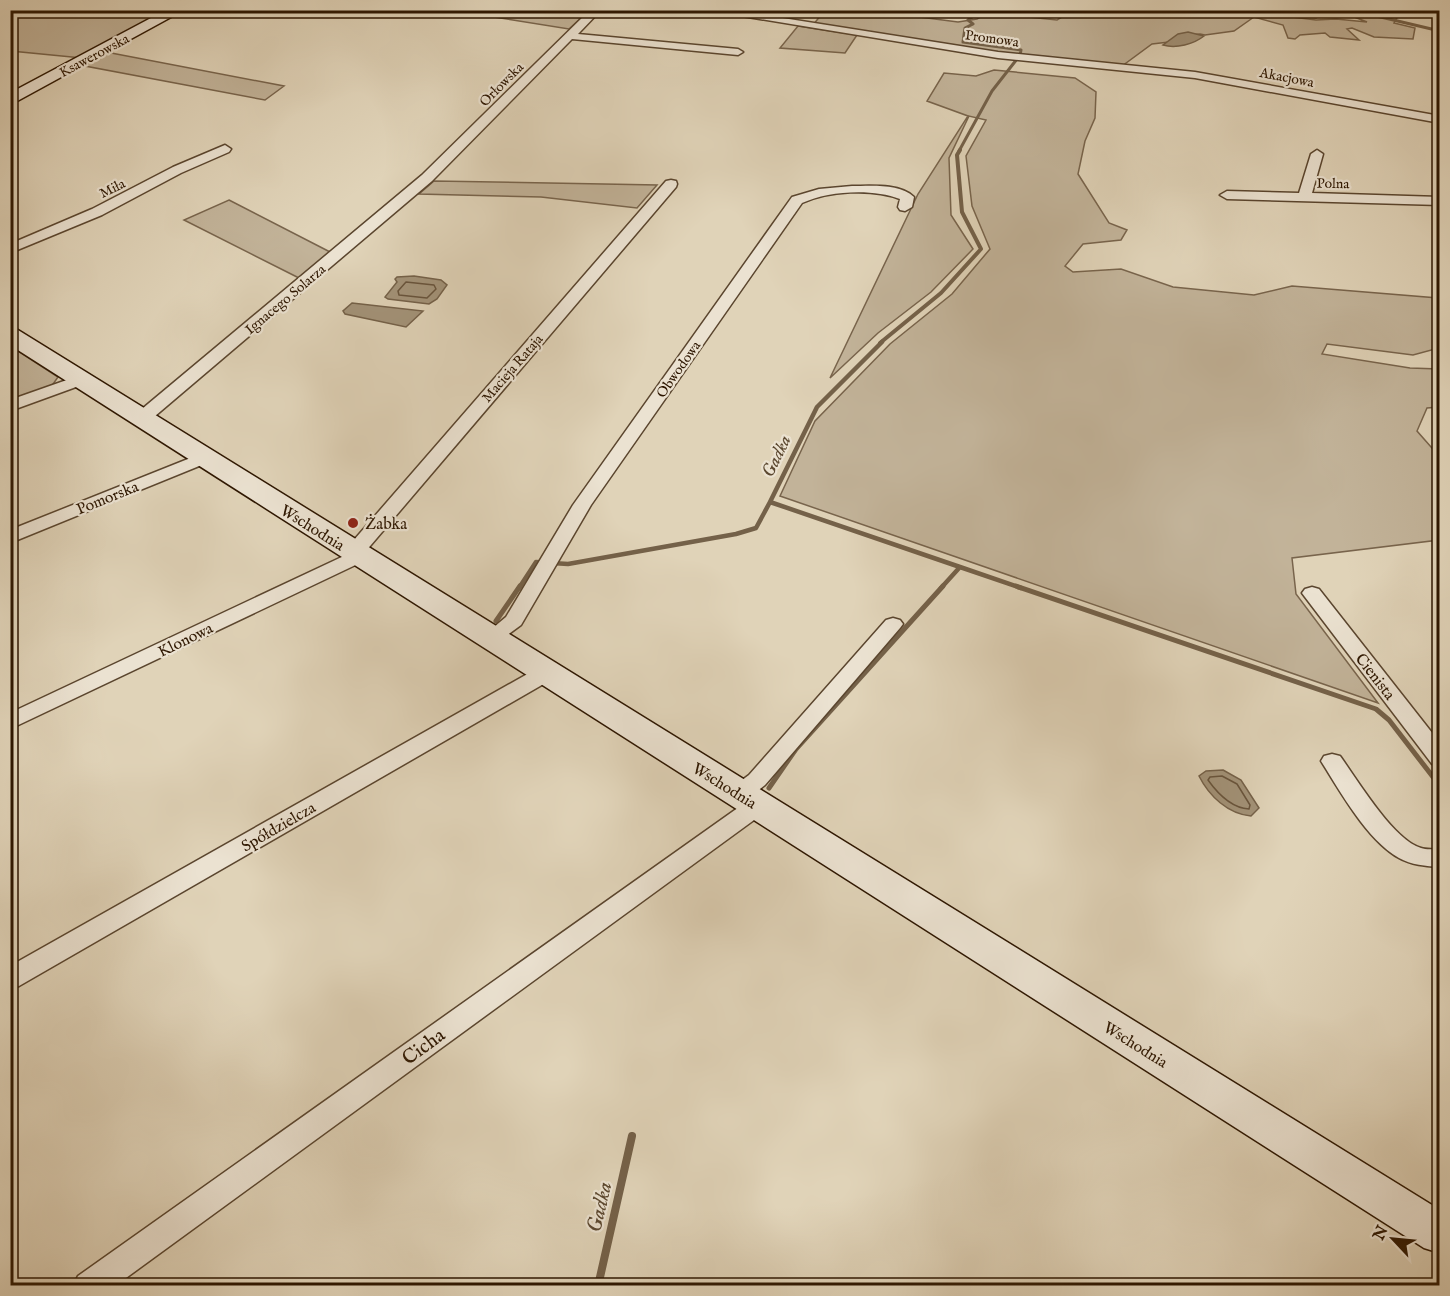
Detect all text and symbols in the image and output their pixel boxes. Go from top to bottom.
street label: Promowa [964,26,1021,52]
street label: Ksawerowska [56,29,133,82]
street label: Orłowska [476,58,528,111]
street label: Akacjowa [1257,64,1316,92]
street label: Miła [96,175,129,203]
street label: Polna [1316,175,1350,193]
street label: Ignacego Solarza [242,260,330,339]
street label: Macieja Rataja [478,330,548,406]
street label: Obwodowa [653,337,706,402]
water label: Gadka [757,432,797,482]
street label: Pomorska [74,477,142,520]
street label: Wschodnia [276,501,348,556]
place label: Żabka [365,513,407,535]
marker: Żabka [346,516,360,530]
street label: Klonowa [155,619,217,663]
street label: Cienista [1350,650,1399,705]
street label: Wschodnia [688,759,760,814]
street label: Spółdzielcza [238,798,320,857]
street label: Wschodnia [1099,1018,1171,1073]
street label: Cicha [397,1023,451,1071]
water label: Gadka [582,1179,619,1235]
north arrow [1363,1209,1423,1269]
text: N [1369,1223,1393,1245]

